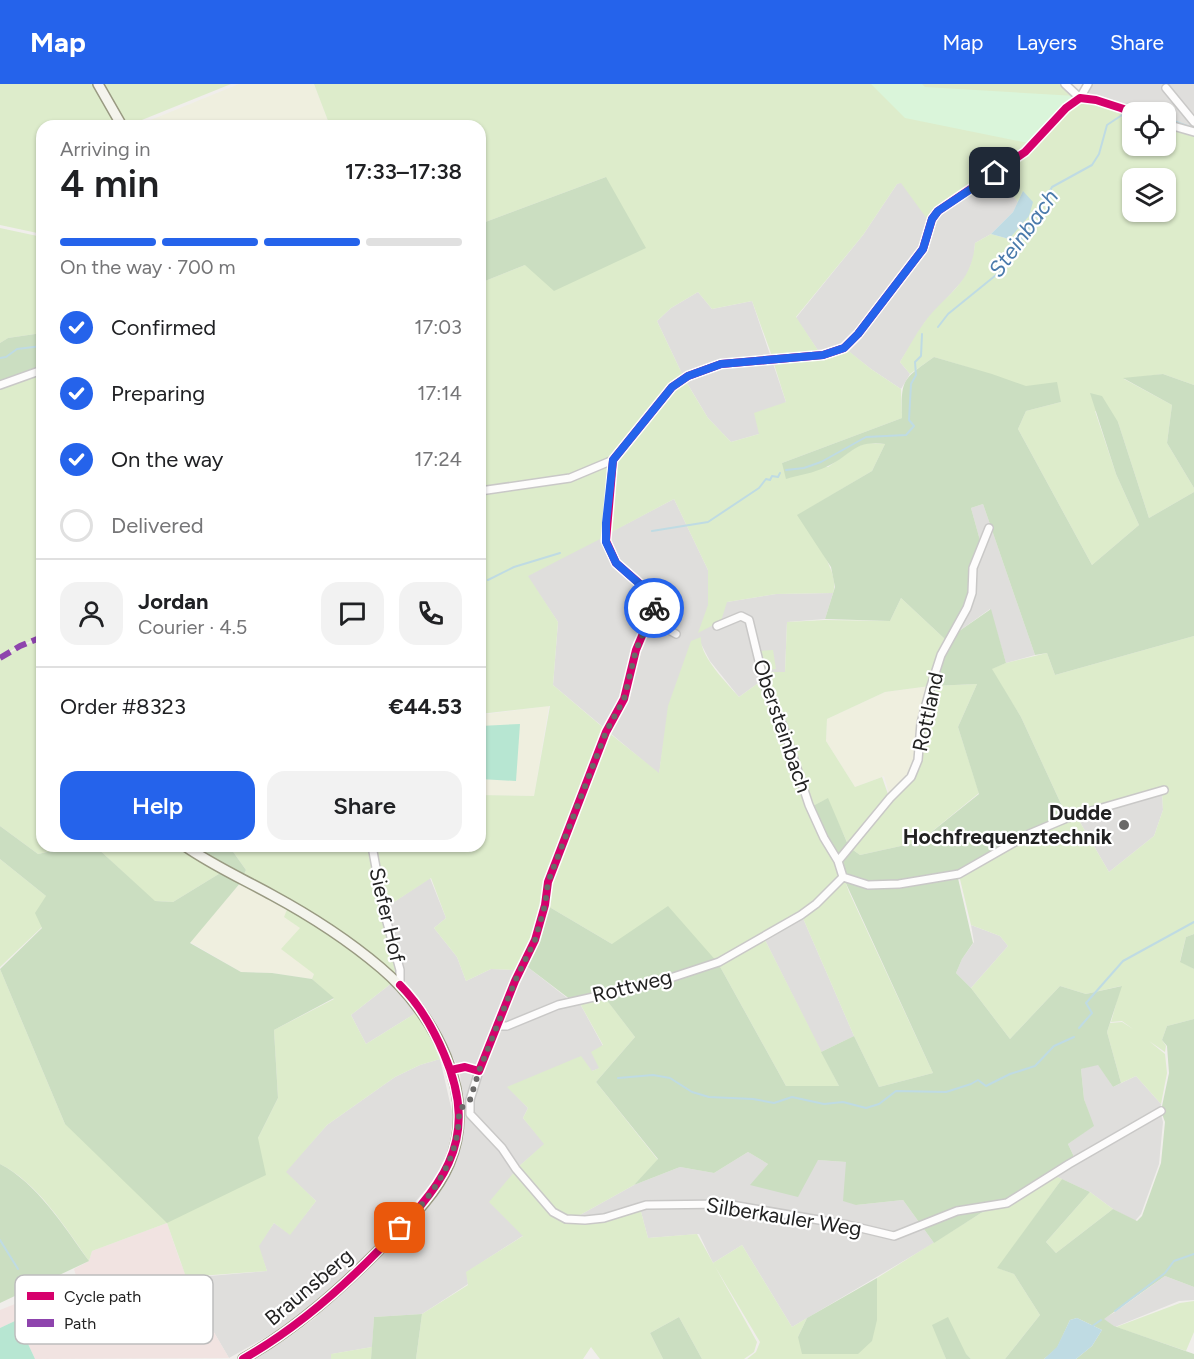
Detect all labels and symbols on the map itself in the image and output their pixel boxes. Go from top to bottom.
pin [969,147,1020,198]
water label: Steinbach [983,184,1064,282]
courier [624,578,684,638]
street label: Obersteinbach [748,656,817,796]
street label: Rottland [907,670,948,754]
place label: Dudde Hochfrequenztechnik [903,800,1113,849]
marker: Dudde Hochfrequenztechnik [1117,818,1131,832]
street label: Siefer Hof [364,865,411,965]
street label: Rottweg [589,964,674,1007]
street label: Silberkauler Weg [705,1192,864,1241]
pin [374,1202,425,1253]
street label: Braunsberg [260,1243,358,1331]
legend [15,1275,213,1344]
text: Cycle path [64,1287,141,1306]
text: Path [64,1314,96,1333]

